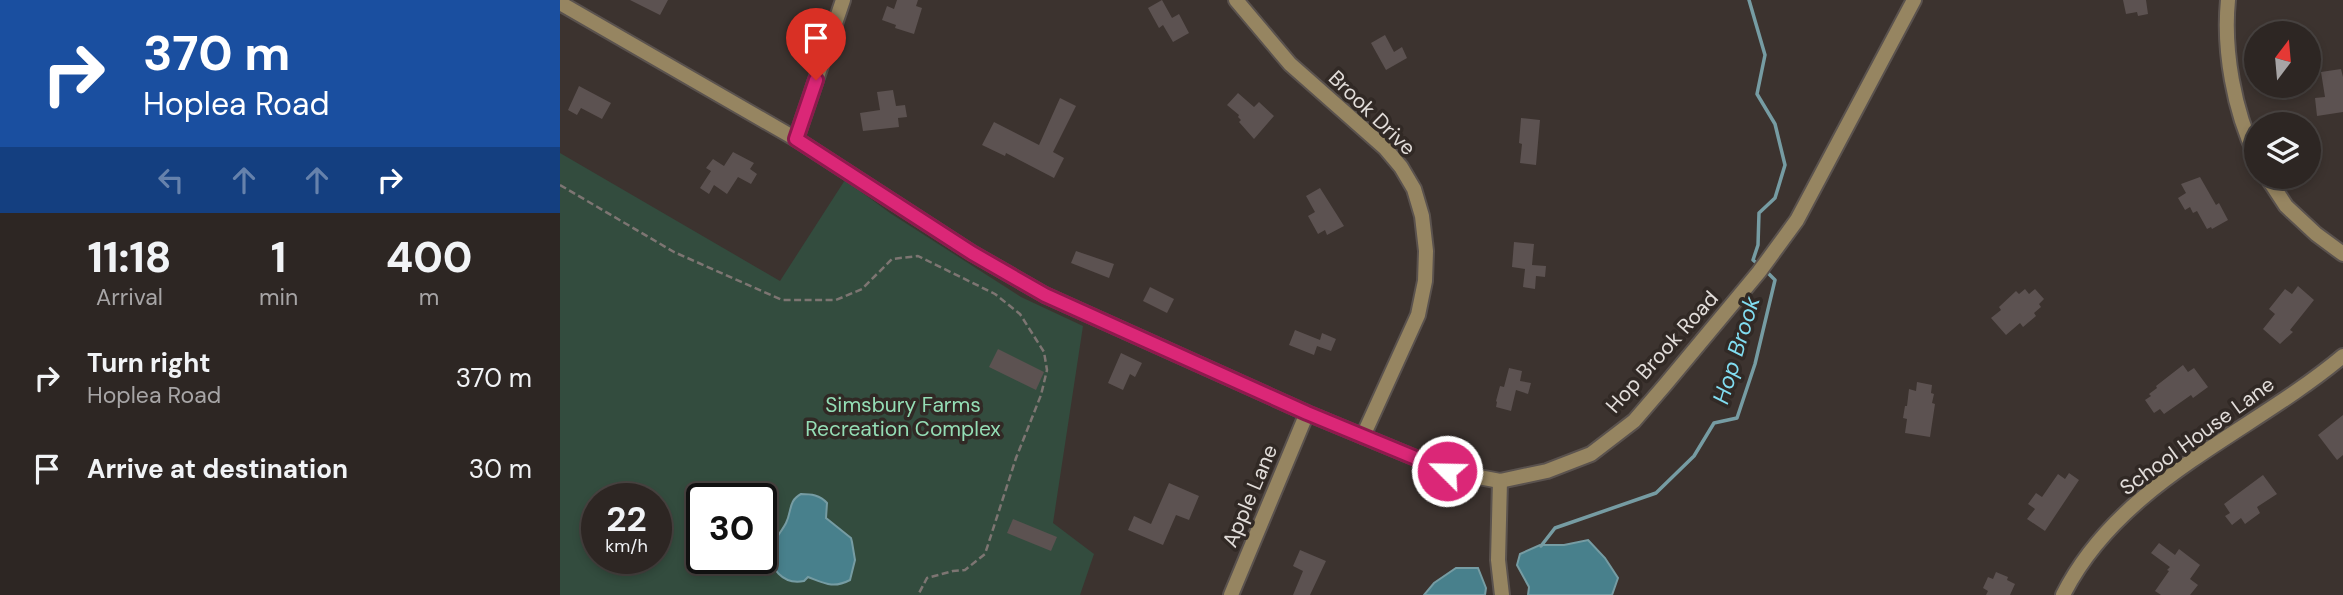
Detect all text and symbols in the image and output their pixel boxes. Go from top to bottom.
pin [786,8,846,80]
icon: arrive [797,19,835,57]
text: 370 m [143,21,290,85]
north arrow [2244,21,2320,98]
map controls [2244,21,2321,189]
icon: right [28,28,119,119]
street label: Brook Drive [1322,64,1422,162]
text: Hoplea Road [143,83,330,125]
button: layers [2244,112,2321,189]
icon: left [152,161,190,199]
icon: ahead [225,161,263,199]
icon: ahead [298,161,336,199]
icon: right [371,161,409,199]
text: 11:18 [87,230,172,285]
text: 1 [271,230,286,285]
text: 400 [386,230,473,285]
text: Arrival [96,282,163,312]
text: min [259,282,298,312]
text: m [419,282,439,312]
street label: Hop Brook Road [1600,285,1724,419]
water label: Hop Brook [1705,292,1767,408]
text: Turn right [87,346,211,380]
icon: right [28,359,66,397]
text: 370 m [456,361,532,395]
street label: School House Lane [2114,370,2280,502]
text: Hoplea Road [87,380,221,410]
park label: Simsbury Farms Recreation Complex [805,391,1001,443]
position arrow [1410,434,1484,508]
street label: Apple Lane [1216,440,1284,552]
icon: arrive [28,450,66,488]
text: Arrive at destination [87,452,348,486]
text: 30 m [469,452,532,486]
speed limit sign: 30 [686,483,777,574]
text: 22 [606,496,647,542]
text: km/h [605,534,648,558]

